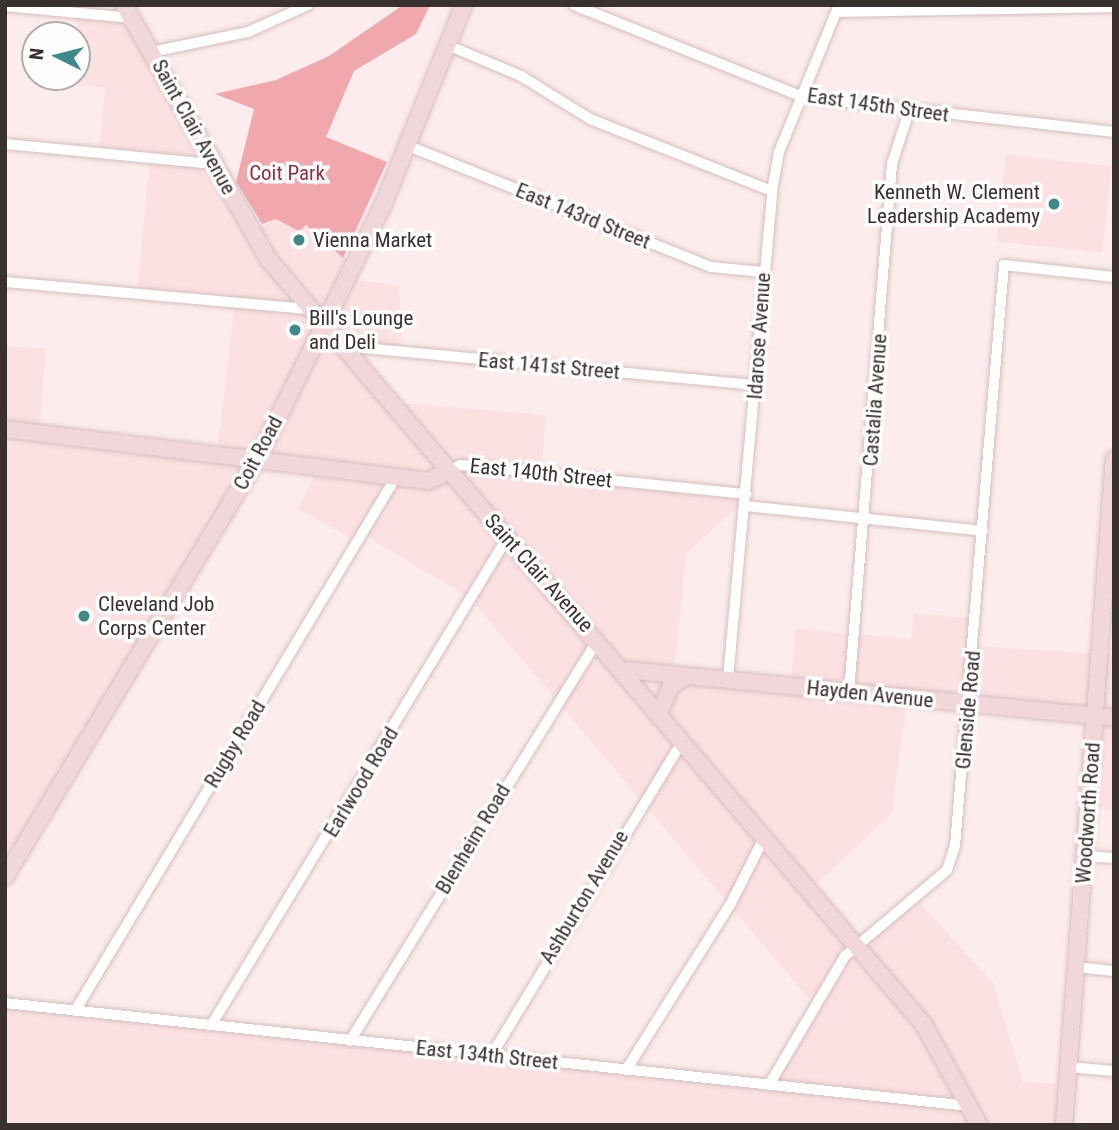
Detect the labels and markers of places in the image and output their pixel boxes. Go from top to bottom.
place label: Kenneth W. Clement Leadership Academy [867,179,1040,229]
marker: Kenneth W. Clement Leadership Academy [1046,196,1062,212]
place label: Vienna Market [313,227,432,253]
marker: Vienna Market [291,232,307,248]
place label: Bill's Lounge and Deli [309,305,413,355]
marker: Bill's Lounge and Deli [287,322,303,338]
place label: Cleveland Job Corps Center [98,591,214,641]
marker: Cleveland Job Corps Center [76,608,92,624]

